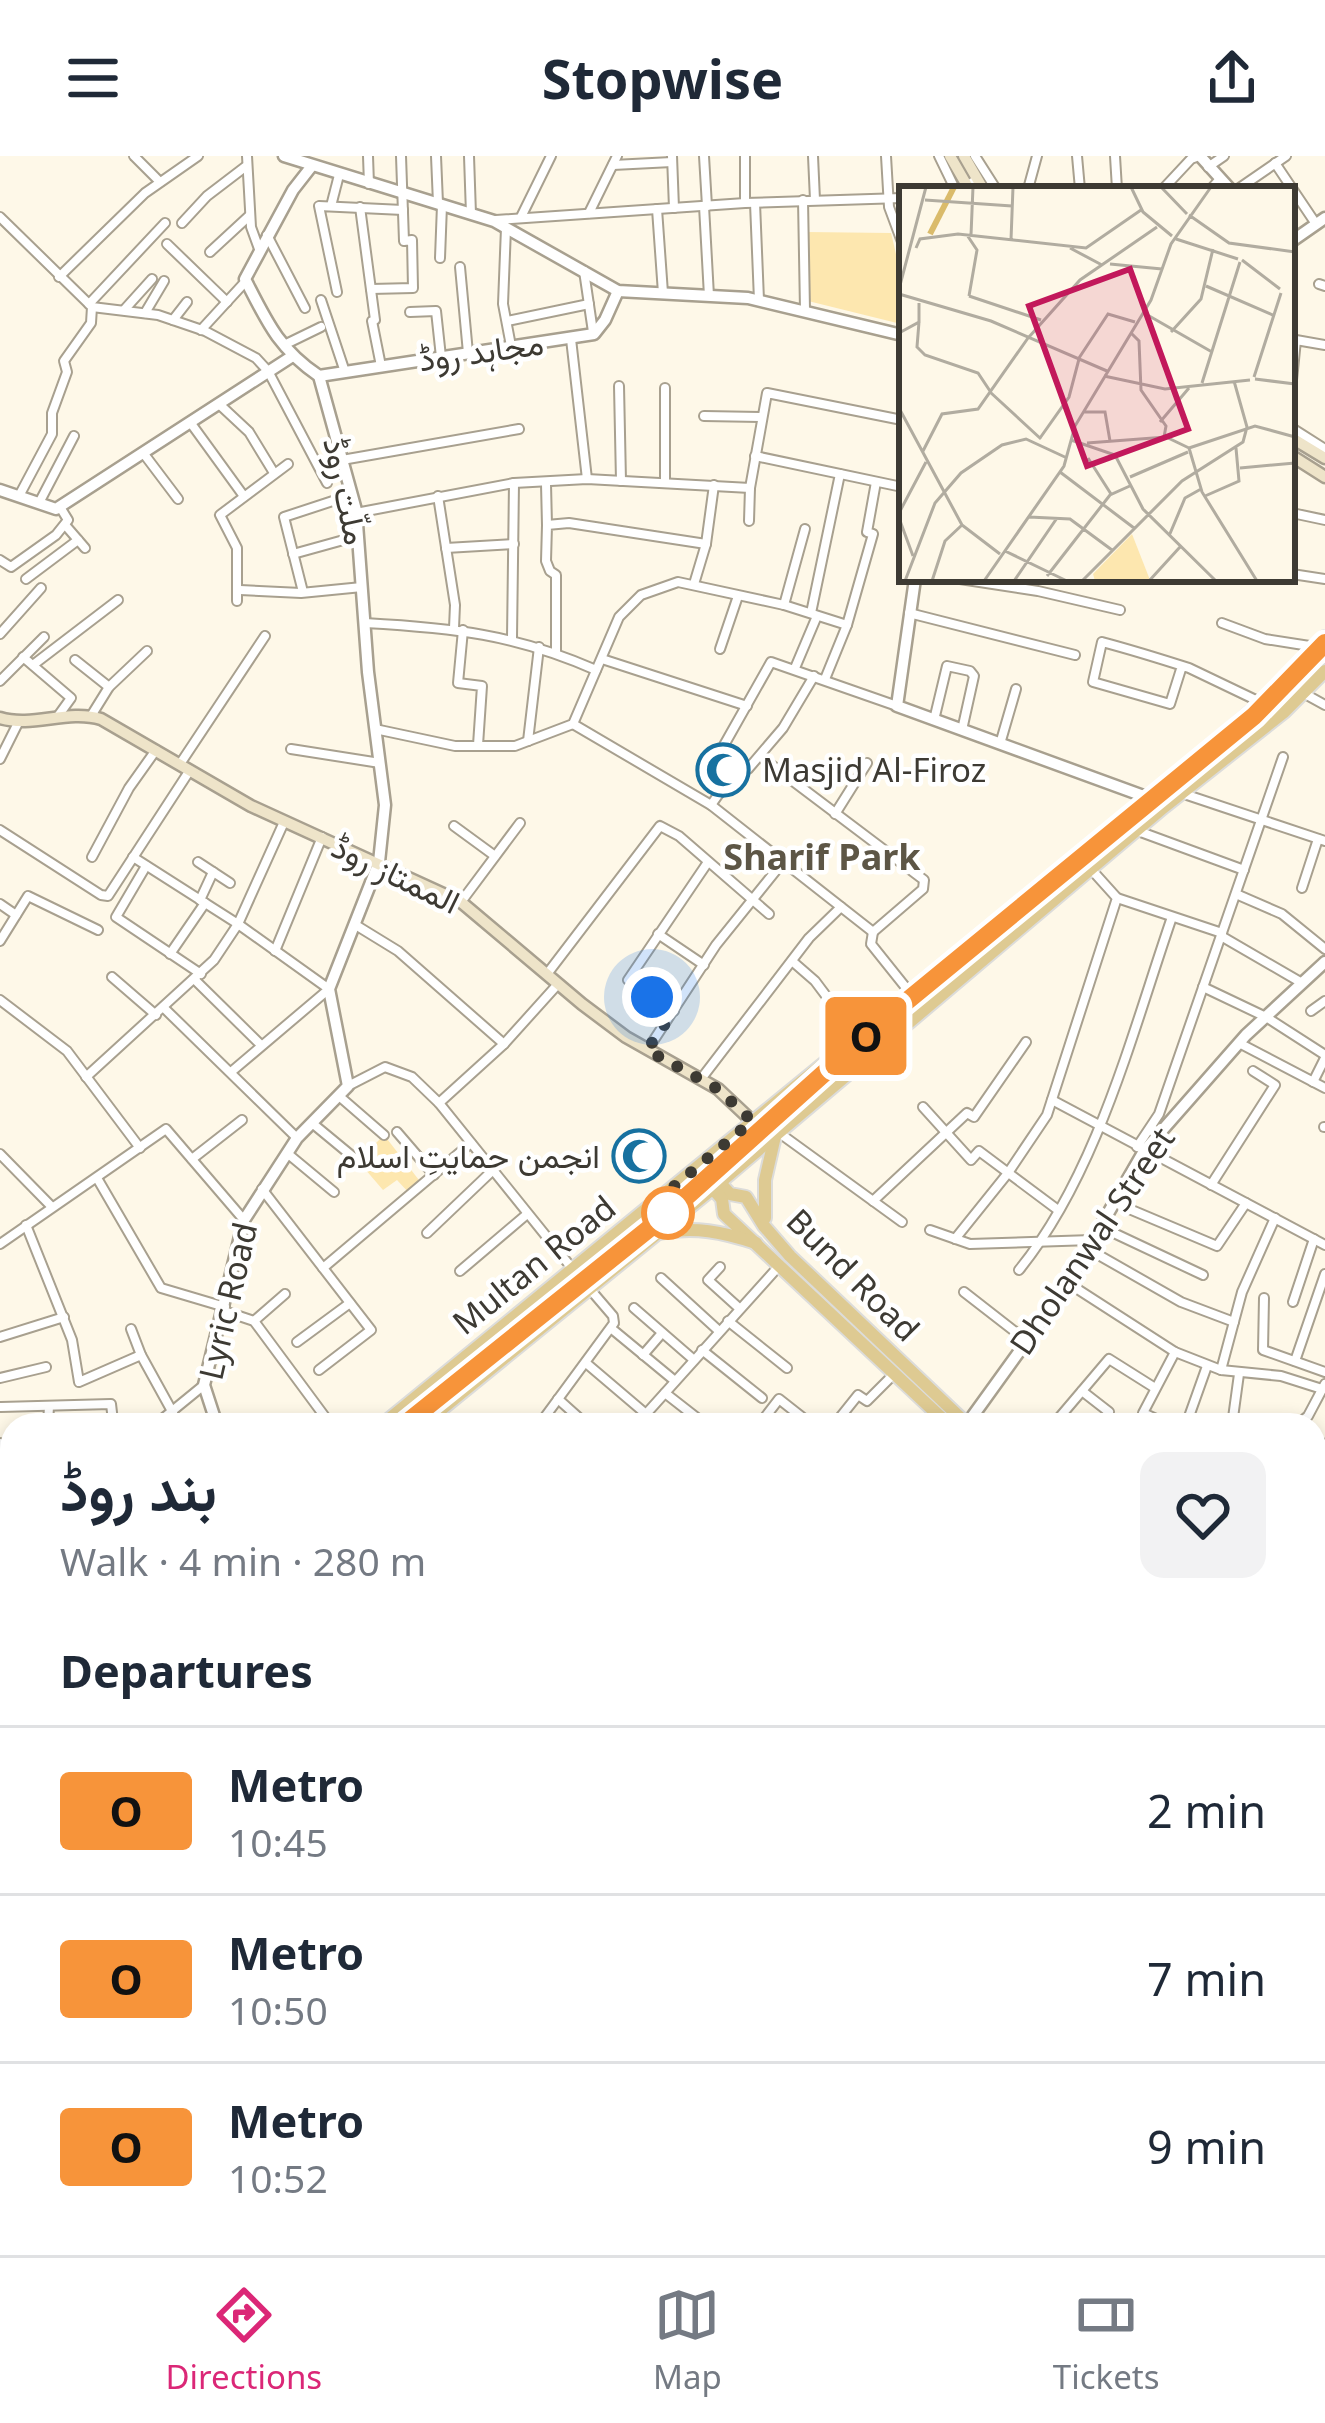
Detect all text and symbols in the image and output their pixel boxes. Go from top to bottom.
text: Stopwise [542,41,783,115]
icon: menu [60,45,126,111]
icon: share [1199,45,1265,111]
inset map [899,186,1295,582]
street label: مجاہد روڈ [416,319,546,382]
street label: ملّت روڈ [313,433,380,549]
mosque icon: Masjid Al-Firoz [695,742,751,798]
place label: Masjid Al-Firoz [762,747,986,792]
street label: الممتاز روڈ [325,823,468,924]
district label: Sharif Park [723,832,921,881]
your location [622,967,682,1027]
line badge: O [827,997,905,1075]
text: O [849,1007,883,1064]
street label: Dholanwal Street [999,1118,1185,1363]
mosque icon: انجمن حمایتِ اسلام [611,1128,667,1184]
place label: انجمن حمایتِ اسلام [337,1133,600,1178]
street label: Multan Road [443,1185,625,1344]
unlabelled marker [643,1188,693,1238]
street label: Bund Road [777,1198,930,1351]
street label: Lyric Road [188,1218,267,1384]
text: بند روڈ [60,1450,217,1528]
button: heart [1140,1452,1266,1578]
text: Walk · 4 min · 280 m [60,1534,426,1587]
text: Departures [60,1640,313,1701]
text: Metro [228,1754,364,1815]
text: 2 min [1147,1780,1266,1841]
text: O [109,1782,143,1839]
text: 10:45 [228,1815,328,1868]
text: Metro [228,1922,364,1983]
text: 7 min [1147,1948,1266,2009]
text: O [109,1950,143,2007]
text: 10:50 [228,1983,328,2036]
text: Metro [228,2090,364,2151]
text: 9 min [1147,2116,1266,2177]
text: O [109,2118,143,2175]
text: 10:52 [228,2151,328,2204]
tab: Directions [165,2282,322,2399]
tab: Map [653,2282,722,2399]
tab: Tickets [1053,2282,1159,2399]

